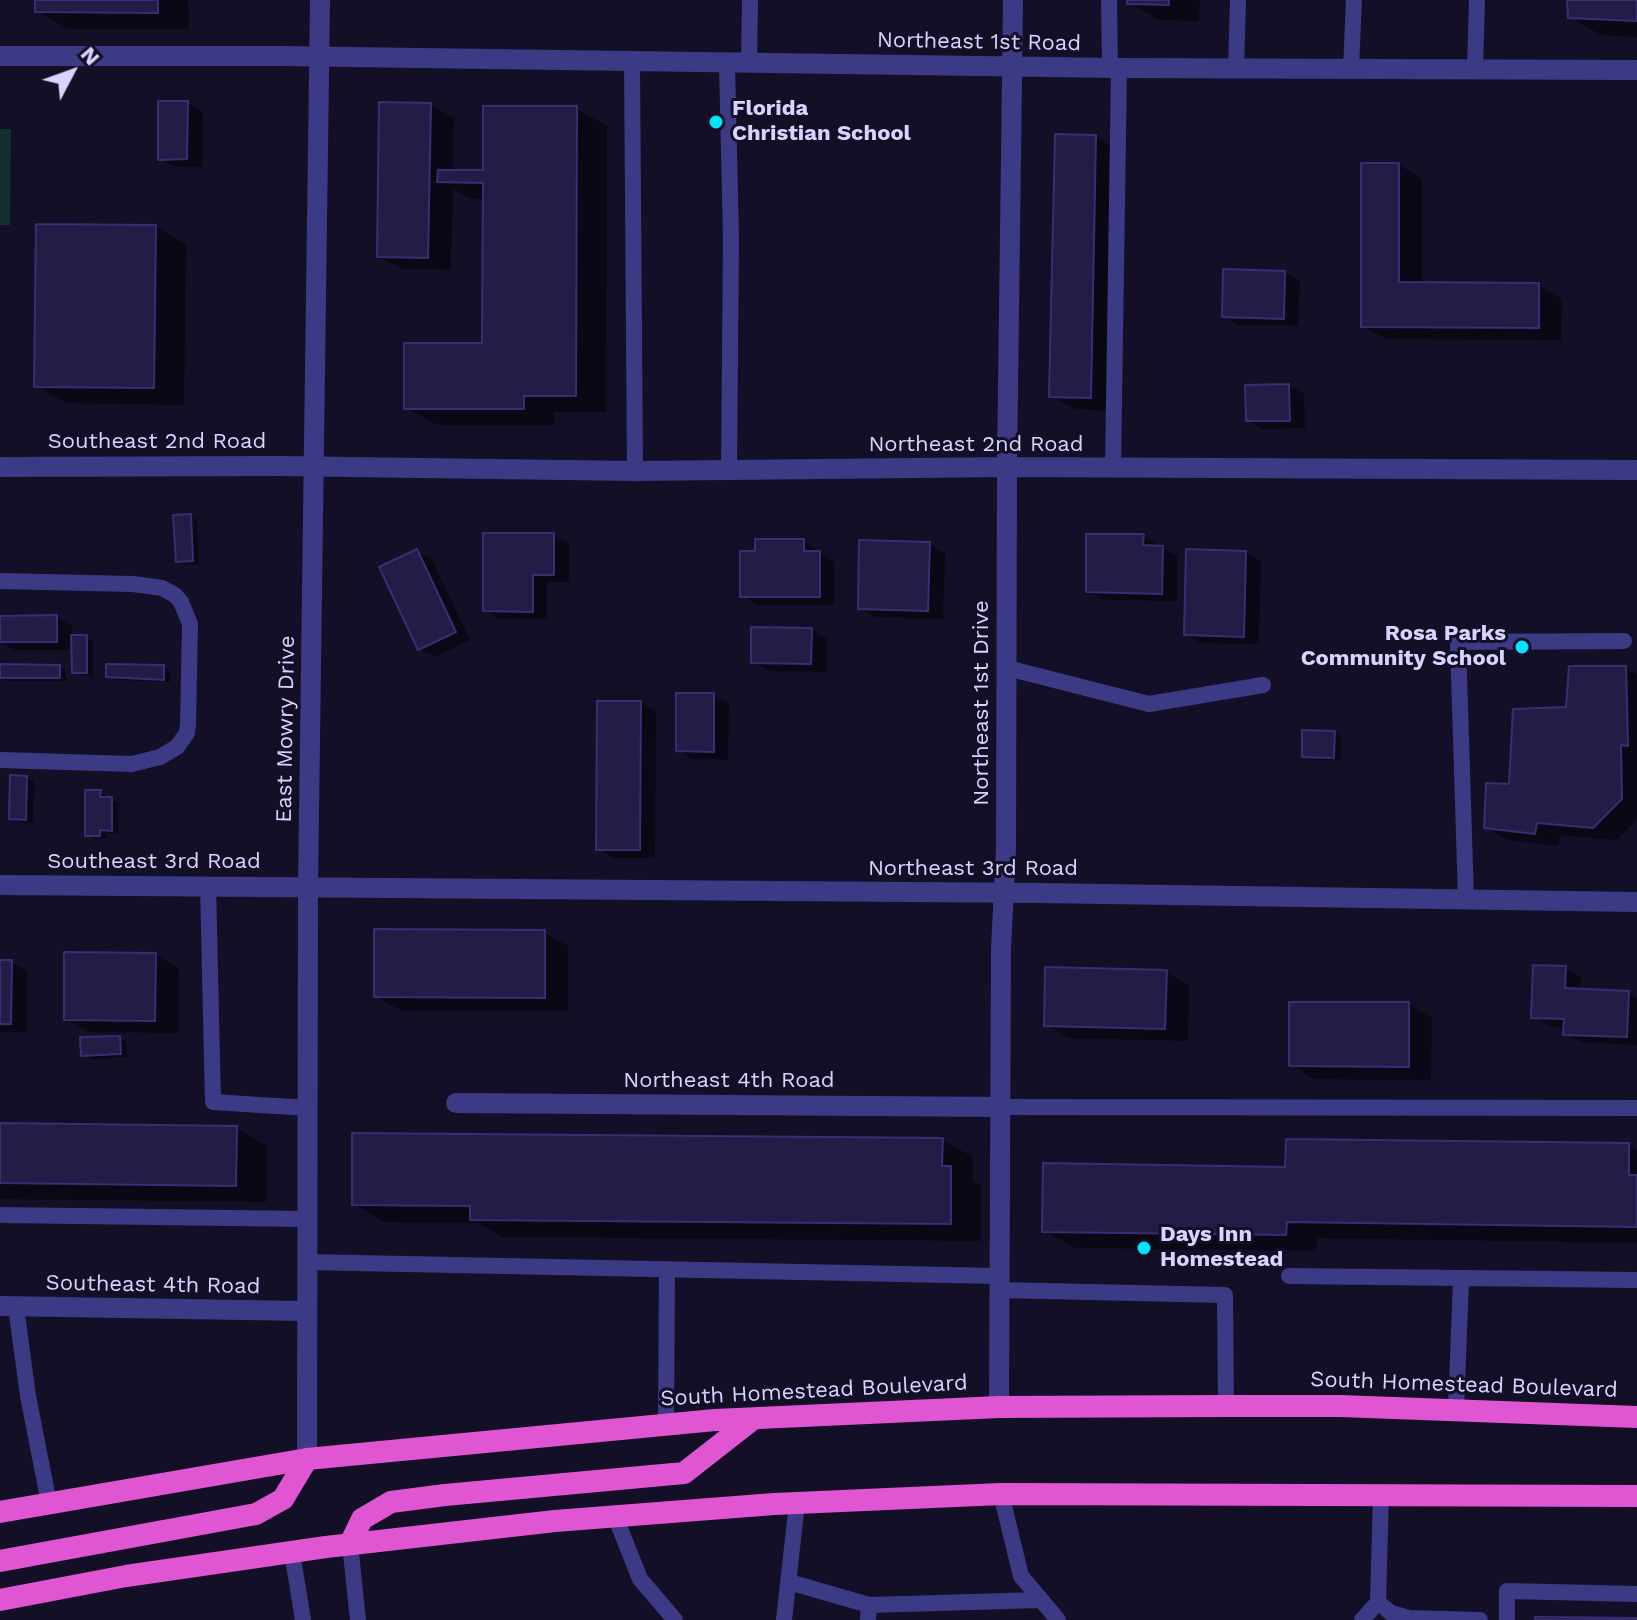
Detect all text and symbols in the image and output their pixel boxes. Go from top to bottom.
street label: Northeast 1st Road [877,27,1081,57]
north arrow [32,32,112,112]
text: N [76,42,105,70]
place label: Florida Christian School [732,96,911,148]
marker: Florida Christian School [707,113,725,131]
street label: Southeast 2nd Road [48,429,266,455]
street label: Northeast 2nd Road [868,432,1084,458]
street label: Northeast 1st Drive [969,600,995,806]
place label: Rosa Parks Community School [1301,621,1506,672]
street label: East Mowry Drive [271,635,301,823]
marker: Rosa Parks Community School [1513,638,1531,656]
street label: Southeast 3rd Road [47,849,261,875]
street label: Northeast 3rd Road [868,856,1078,882]
street label: Northeast 4th Road [623,1068,835,1094]
place label: Days Inn Homestead [1160,1222,1283,1274]
marker: Days Inn Homestead [1135,1239,1153,1257]
street label: Southeast 4th Road [45,1270,261,1300]
street label: South Homestead Boulevard [1310,1366,1618,1404]
street label: South Homestead Boulevard [660,1370,968,1412]

